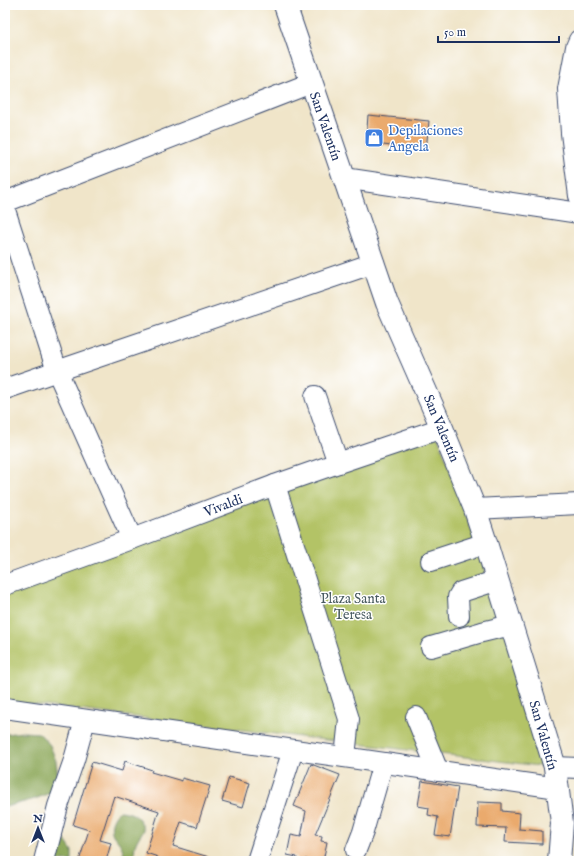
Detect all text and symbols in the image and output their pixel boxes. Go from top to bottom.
scale bar [438,18,559,44]
text: 50 m [444,25,466,40]
street label: San Valentín [305,90,345,164]
place label: Depilaciones Angela [387,122,463,156]
shop icon: Depilaciones Angela [363,127,385,149]
street label: San Valentín [419,392,464,465]
street label: Vivaldi [201,490,246,522]
park label: Plaza Santa Teresa [320,590,386,624]
street label: San Valentín [525,698,562,773]
north arrow [18,808,58,848]
text: N [32,812,43,826]

